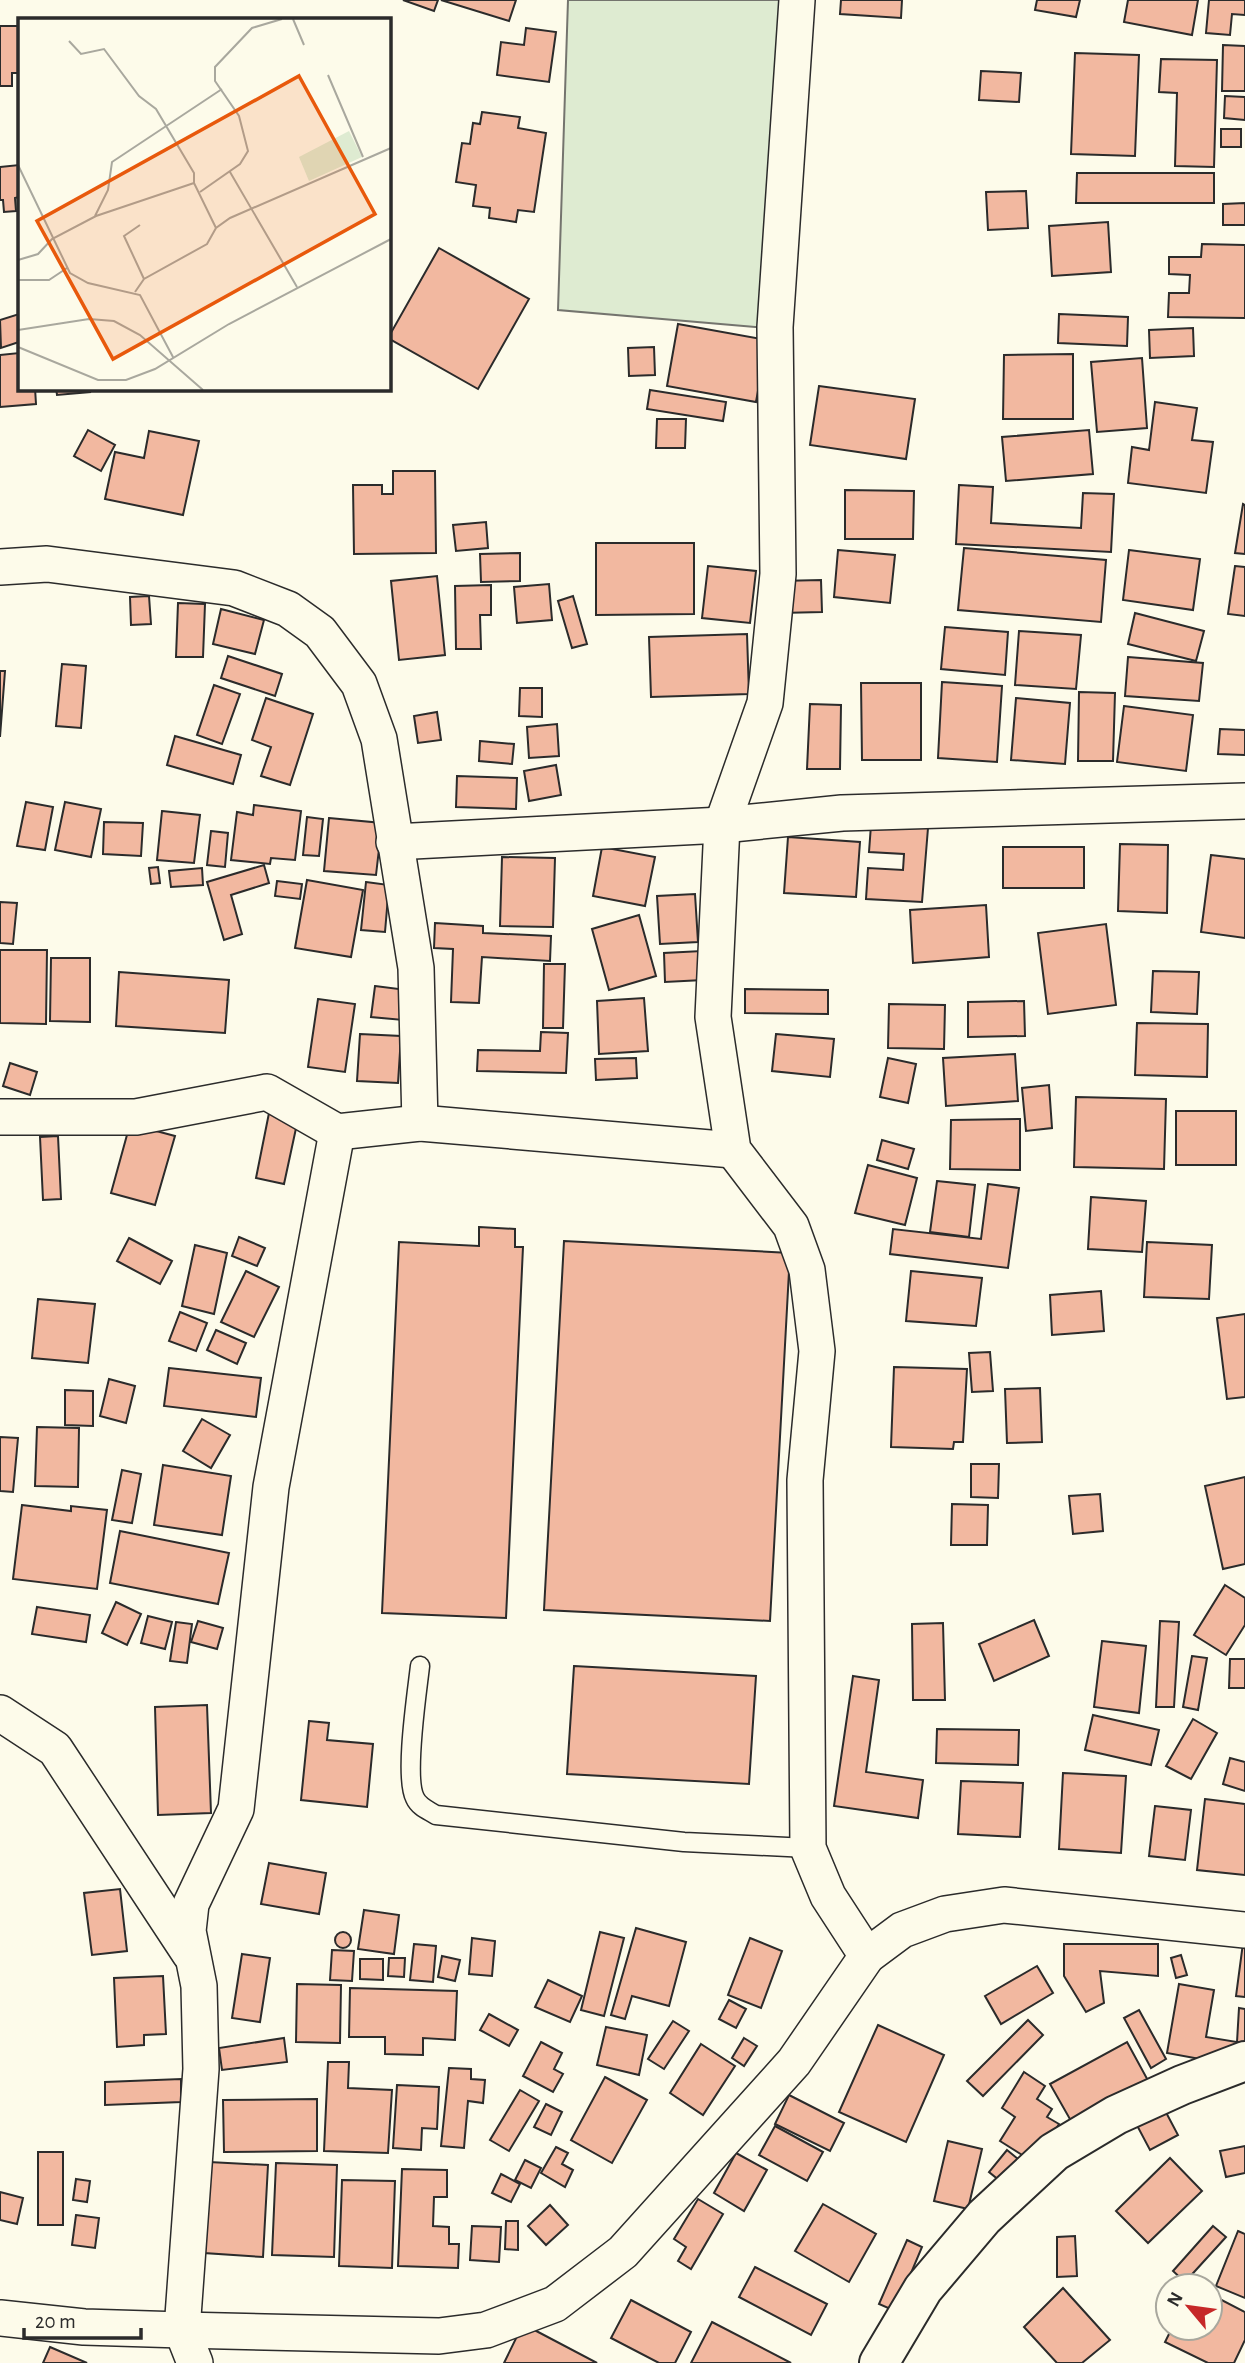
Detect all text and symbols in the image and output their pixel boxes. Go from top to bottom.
inset map [18,18,390,390]
north arrow [1154,2272,1224,2342]
text: N [1164,2289,1187,2310]
scale bar [24,2296,142,2340]
text: 20 m [35,2311,76,2332]

